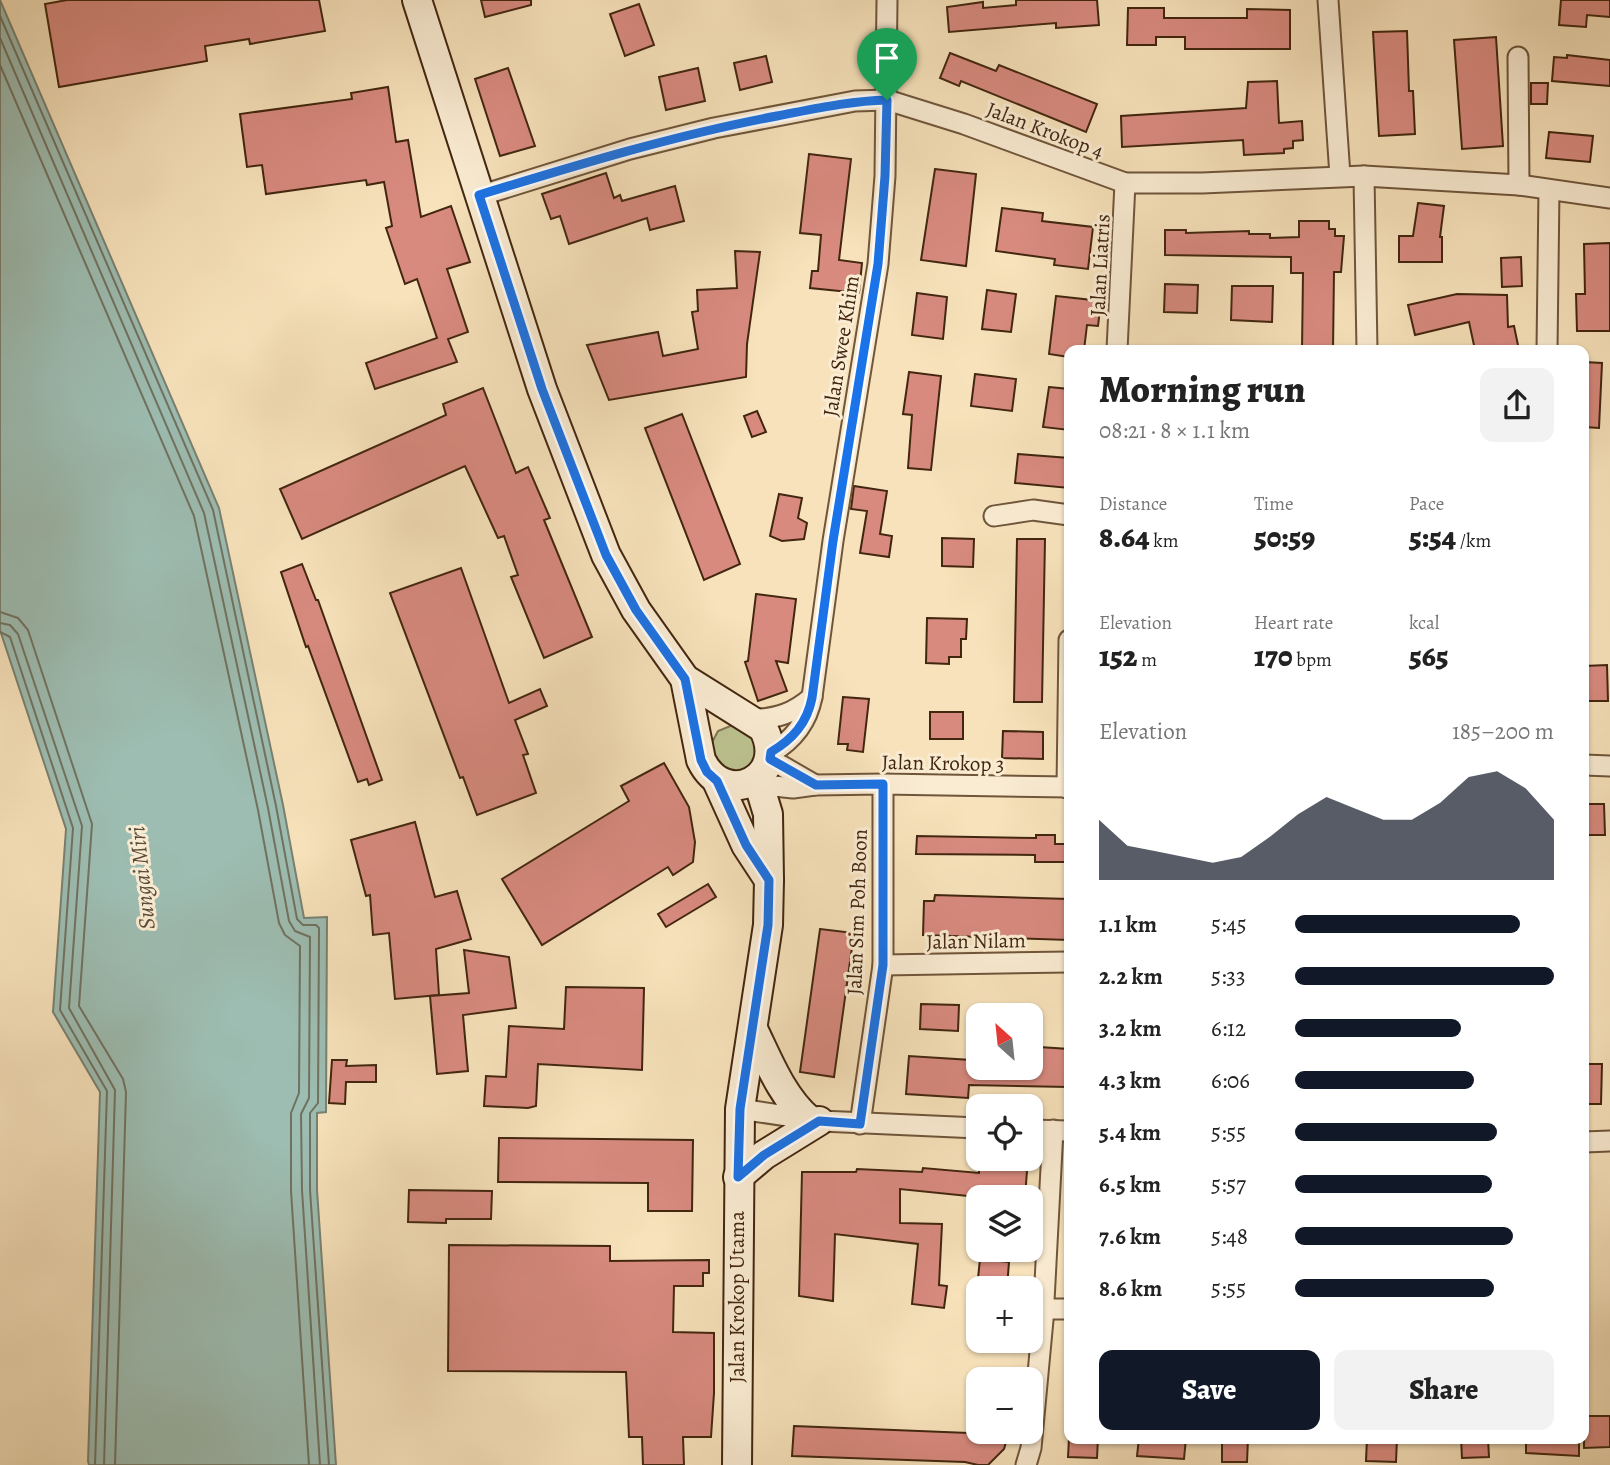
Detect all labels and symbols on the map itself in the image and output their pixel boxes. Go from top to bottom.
pin [857,28,917,100]
street label: Jalan Krokop 4 [982,95,1108,165]
street label: Jalan Liatris [1083,213,1117,317]
street label: Jalan Swee Khim [816,273,866,419]
street label: Jalan Krokop 3 [881,748,1005,778]
water label: Sungai Miri [121,825,163,931]
street label: Jalan Sim Poh Boon [840,828,874,996]
street label: Jalan Nilam [926,926,1026,956]
north arrow [966,1003,1043,1080]
street label: Jalan Krokop Utama [723,1211,751,1383]

